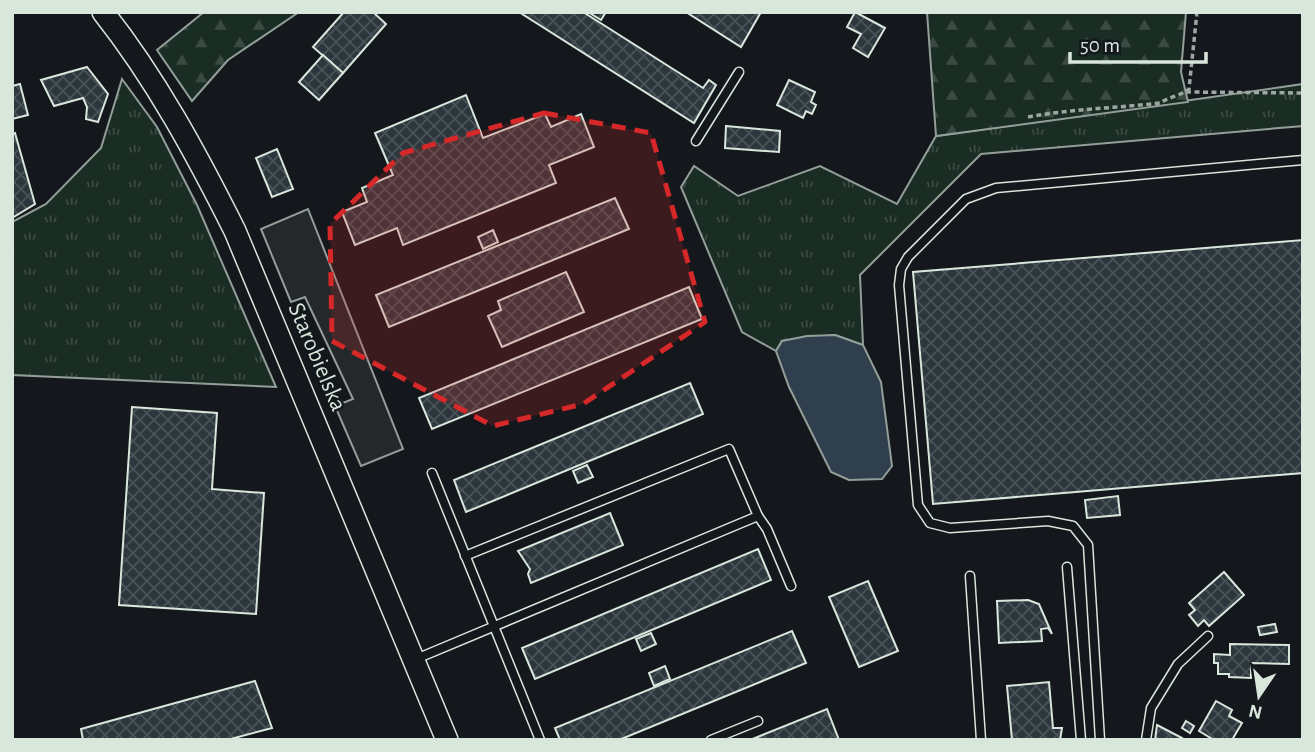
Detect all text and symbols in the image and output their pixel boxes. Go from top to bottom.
scale bar [1070,21,1206,65]
text: 50 m [1080,35,1120,56]
street label: Starobielska [284,299,350,415]
north arrow [1224,661,1294,731]
text: N [1247,700,1264,722]

